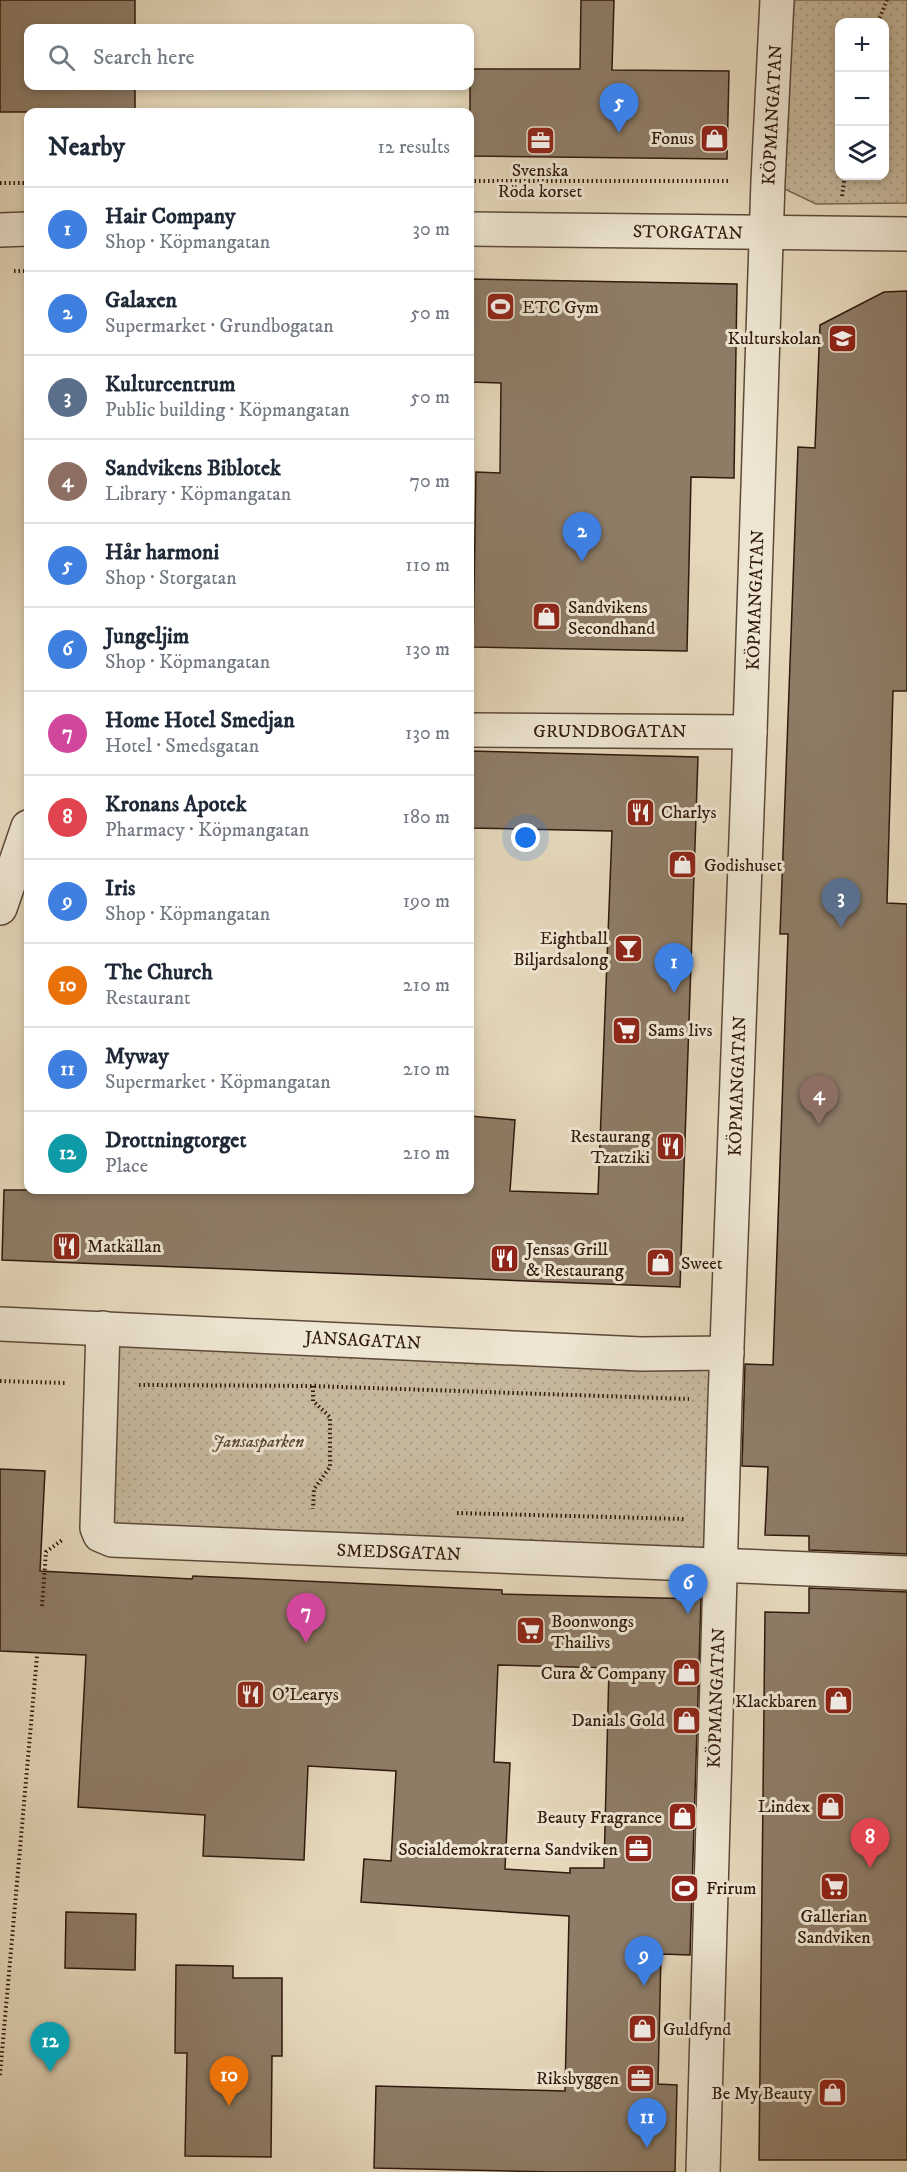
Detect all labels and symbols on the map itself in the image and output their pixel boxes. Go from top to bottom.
street label: KÖPMANGATAN [758,44,788,186]
pin: 5 [600,84,638,133]
shop icon: Fonus [699,122,731,154]
office icon: Svenska Röda korset [524,125,556,157]
place label: Fonus [651,128,694,150]
place label: Svenska Röda korset [498,160,582,203]
street label: STORGATAN [633,221,744,245]
sports icon: ETC Gym [485,291,517,323]
place label: ETC Gym [522,297,599,319]
school or university icon: Kulturskolan [826,322,858,354]
place label: Kulturskolan [727,328,822,350]
pin: 2 [562,512,602,562]
street label: KÖPMANGATAN [743,529,769,671]
place label: Sandvikens Secondhand [568,597,655,640]
shop icon: Sandvikens Secondhand [531,601,563,633]
street label: GRUNDBOGATAN [533,721,687,743]
restaurant icon: Charlys [624,796,656,828]
place label: Charlys [661,802,716,824]
your location [511,823,540,852]
shop icon: Godishuset [667,849,699,881]
place label: Godishuset [704,855,782,877]
pin: 3 [822,878,860,928]
place label: Eightball Biljardsalong [513,928,609,971]
bar icon: Eightball Biljardsalong [613,932,645,964]
pin: 1 [654,944,694,993]
supermarket icon: Sams livs [611,1014,643,1046]
street label: KÖPMANGATAN [725,1015,751,1157]
place label: Sams livs [648,1020,712,1042]
pin: 4 [800,1076,838,1125]
place label: Restaurang Tzatziki [570,1126,650,1169]
restaurant icon: Restaurang Tzatziki [655,1130,687,1162]
restaurant icon: Matkällan [50,1230,82,1262]
place label: Matkällan [87,1236,162,1258]
place label: Jensas Grill & Restaurang [524,1239,624,1282]
restaurant icon: Jensas Grill & Restaurang [489,1243,521,1275]
shop icon: Sweet [644,1247,676,1279]
place label: Sweet [681,1253,723,1275]
street label: JANSAGATAN [302,1327,422,1355]
park label: Jansasparken [212,1431,304,1453]
street label: SMEDSGATAN [336,1540,462,1566]
pin: 6 [668,1564,708,1614]
pin: 7 [286,1594,326,1643]
place label: Boonwongs Thailivs [551,1611,634,1654]
supermarket icon: Boonwongs Thailivs [514,1615,546,1647]
street label: KÖPMANGATAN [704,1627,730,1769]
shop icon: Cura & Company [671,1657,703,1689]
place label: Cura & Company [541,1663,666,1685]
restaurant icon: O'Learys [235,1678,267,1710]
place label: O'Learys [272,1684,339,1706]
shop icon: Klackbaren [822,1685,854,1717]
place label: Klackbaren [735,1691,818,1713]
shop icon: Danials Gold [670,1704,702,1736]
place label: Danials Gold [571,1710,665,1732]
shop icon: Lindex [815,1790,847,1822]
place label: Lindex [758,1796,810,1818]
shop icon: Beauty Fragrance [667,1801,699,1833]
place label: Beauty Fragrance [537,1807,662,1829]
pin: 8 [850,1818,890,1868]
office icon: Socialdemokraterna Sandviken [623,1833,655,1865]
place label: Socialdemokraterna Sandviken [398,1839,619,1861]
supermarket icon: Gallerian Sandviken [818,1871,850,1903]
sports icon: Frirum [669,1872,701,1904]
place label: Frirum [706,1878,756,1900]
place label: Gallerian Sandviken [797,1906,871,1949]
pin: 9 [624,1936,664,1986]
shop icon: Guldfynd [626,2013,658,2045]
place label: Guldfynd [663,2019,731,2041]
pin: 12 [31,2022,70,2072]
pin: 10 [210,2056,248,2106]
office icon: Riksbyggen [624,2062,656,2094]
place label: Riksbyggen [536,2068,620,2090]
shop icon: Be My Beauty [817,2077,849,2109]
place label: Be My Beauty [711,2083,812,2105]
pin: 11 [628,2098,666,2148]

